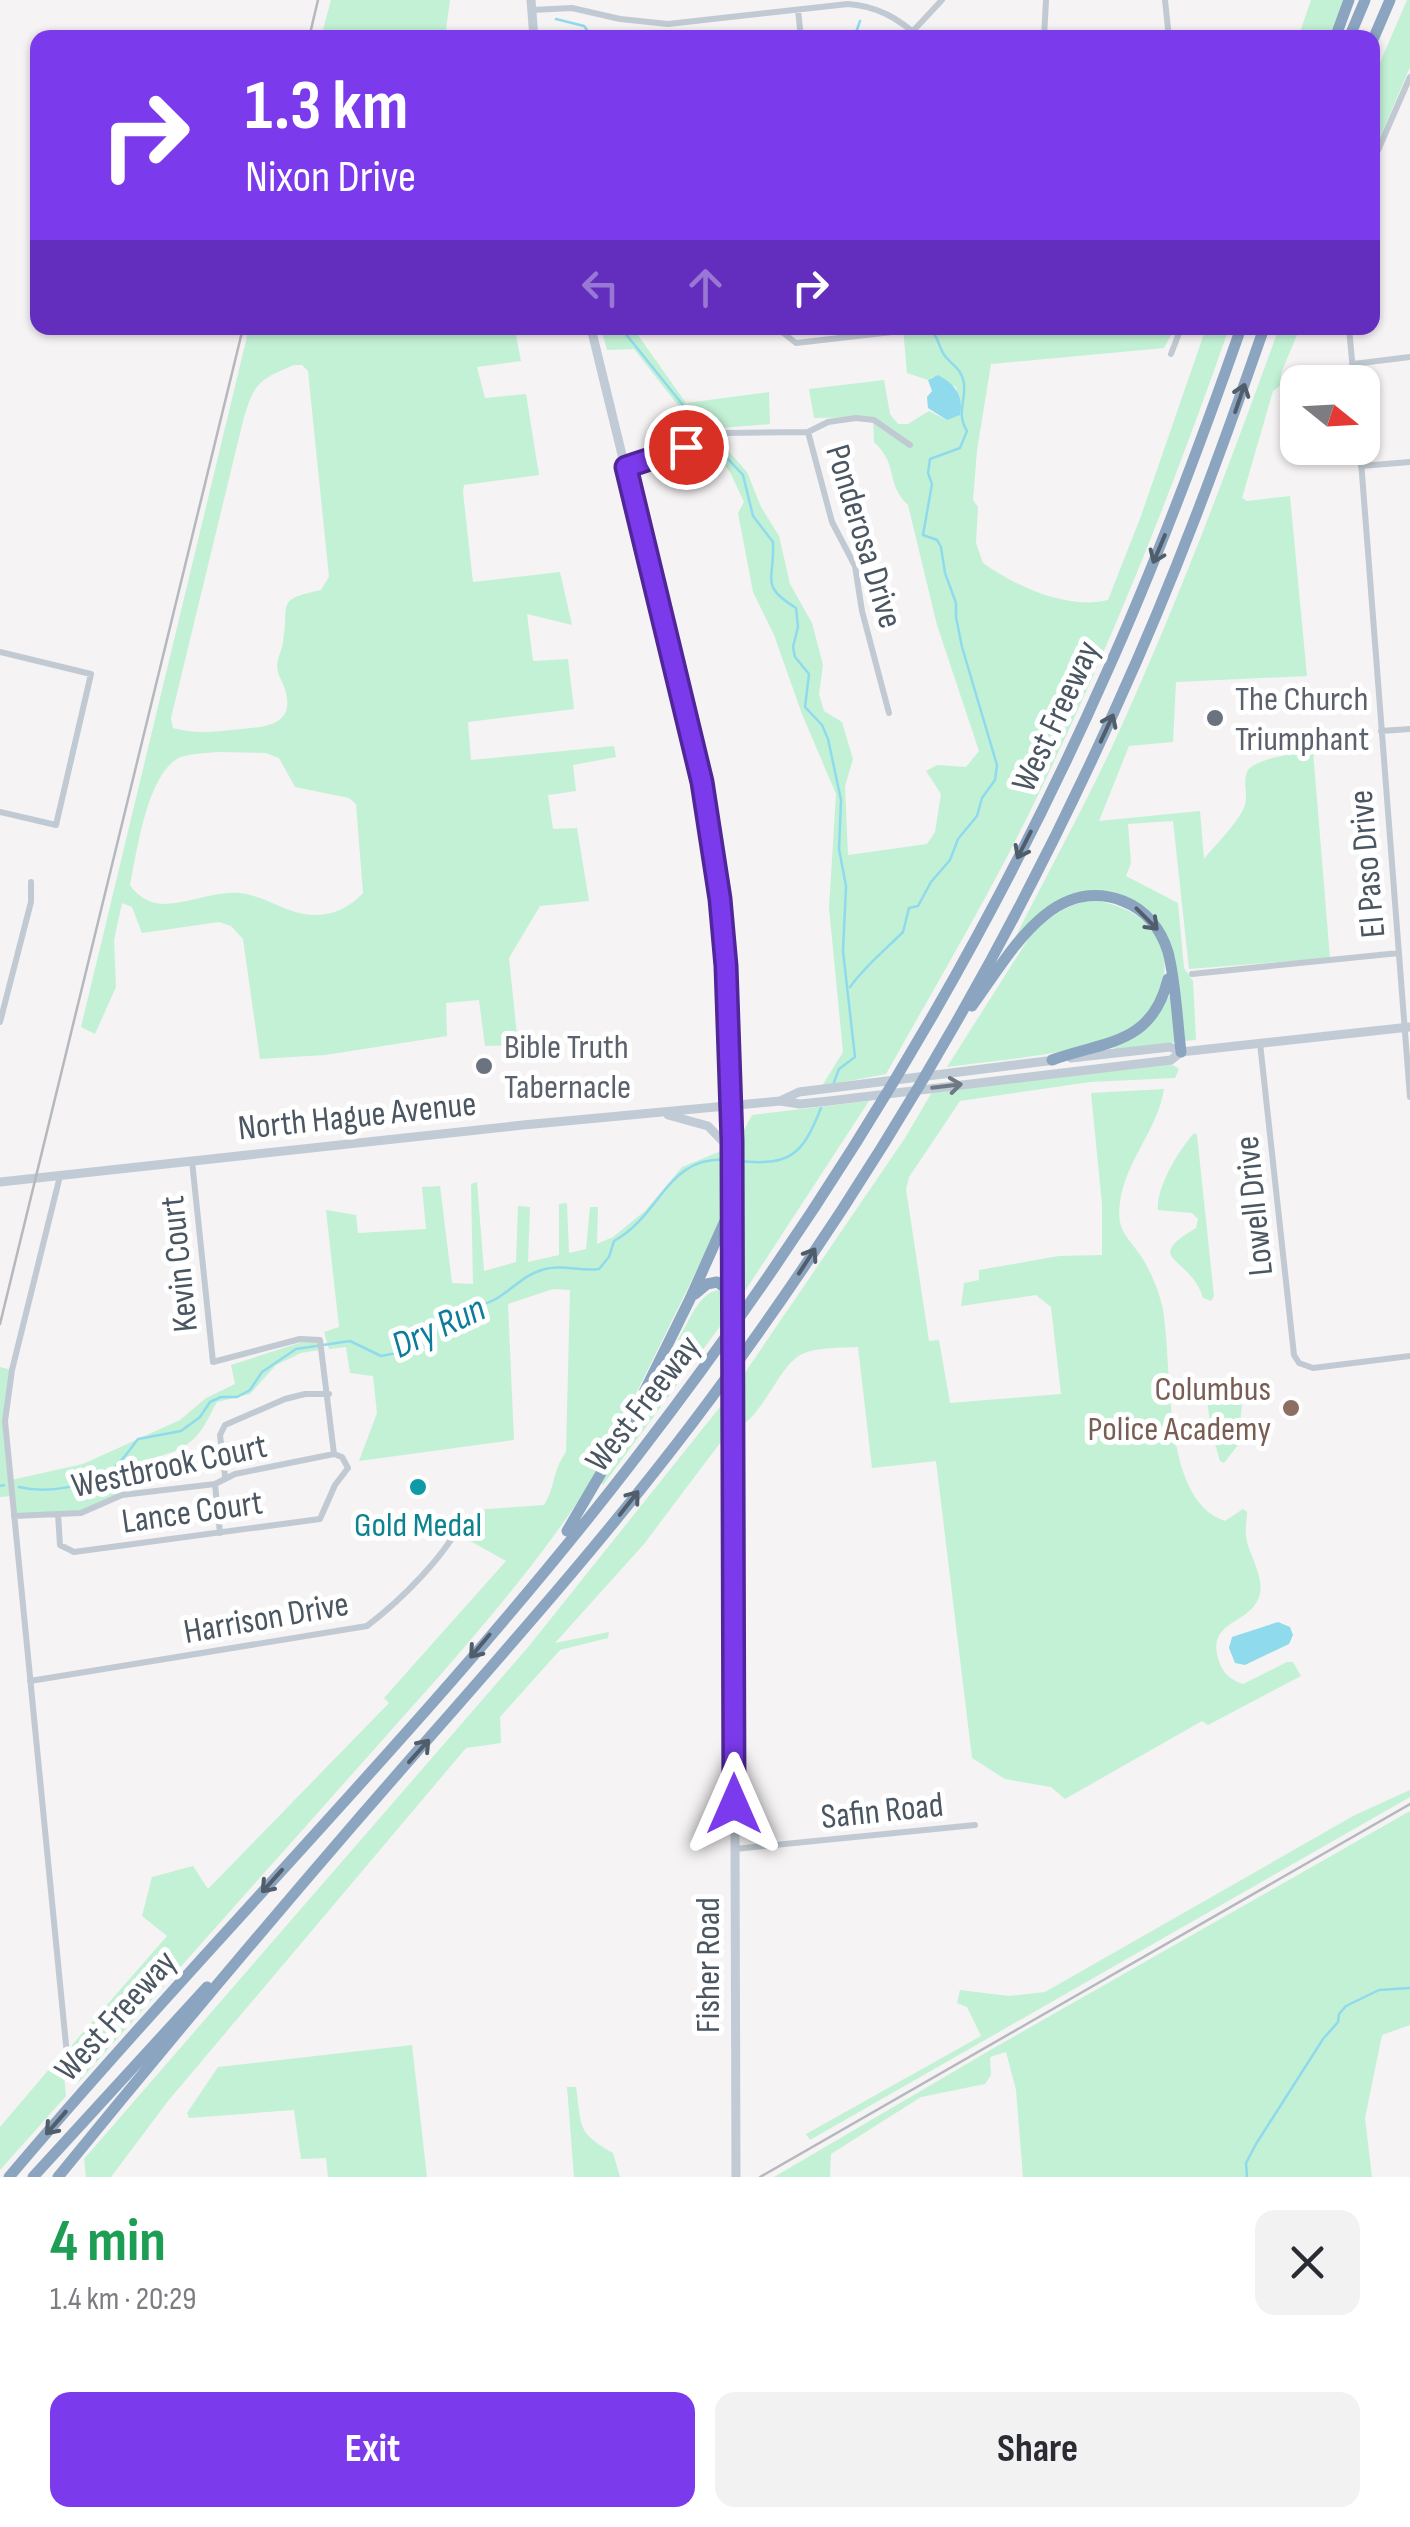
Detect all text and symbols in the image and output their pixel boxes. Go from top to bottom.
text: 1.3 km [245,65,408,149]
icon: right [80,70,210,200]
text: Nixon Drive [245,150,416,205]
icon: left [573,260,628,315]
icon: ahead [678,260,733,315]
icon: right [783,260,838,315]
north arrow [1280,365,1380,465]
map controls [1280,365,1380,465]
one-way arrow [1232,384,1250,415]
pin [644,405,729,490]
icon: arrive [659,420,714,475]
street label: Ponderosa Drive [815,440,912,633]
one-way arrow [1148,533,1166,564]
street label: West Freeway [1003,634,1110,799]
place label: The Church Triumphant [1235,678,1369,761]
marker: The Church Triumphant [1204,707,1226,729]
one-way arrow [1098,714,1117,744]
street label: El Paso Drive [1340,788,1395,939]
one-way arrow [1014,830,1033,859]
one-way arrow [1134,906,1159,931]
place label: Bible Truth Tabernacle [504,1026,631,1109]
marker: Bible Truth Tabernacle [473,1055,495,1077]
one-way arrow [930,1076,962,1095]
street label: North Hague Avenue [236,1083,478,1150]
street label: Lowell Drive [1226,1134,1283,1278]
street label: Kevin Court [151,1194,208,1334]
one-way arrow [797,1247,818,1276]
water label: Dry Run [385,1286,493,1369]
street label: West Freeway [576,1327,710,1481]
place label: Columbus Police Academy [1087,1368,1271,1451]
marker: Columbus Police Academy [1280,1397,1302,1419]
street label: Westbrook Court [68,1425,271,1508]
marker: Gold Medal [407,1476,429,1498]
street label: Lance Court [119,1481,265,1544]
one-way arrow [618,1491,640,1517]
place label: Gold Medal [354,1504,482,1547]
street label: Harrison Drive [180,1583,352,1654]
one-way arrow [469,1633,492,1658]
one-way arrow [407,1739,430,1764]
position arrow [682,1752,786,1856]
street label: Safin Road [819,1784,945,1839]
one-way arrow [261,1868,284,1893]
street label: Fisher Road [687,1897,730,2033]
street label: West Freeway [46,1942,186,2090]
one-way arrow [44,2110,67,2135]
text: 4 min [50,2206,166,2278]
button: close [1255,2210,1360,2315]
text: 1.4 km · 20:29 [50,2280,196,2319]
button: Exit [50,2392,695,2507]
button: Share [715,2392,1360,2507]

